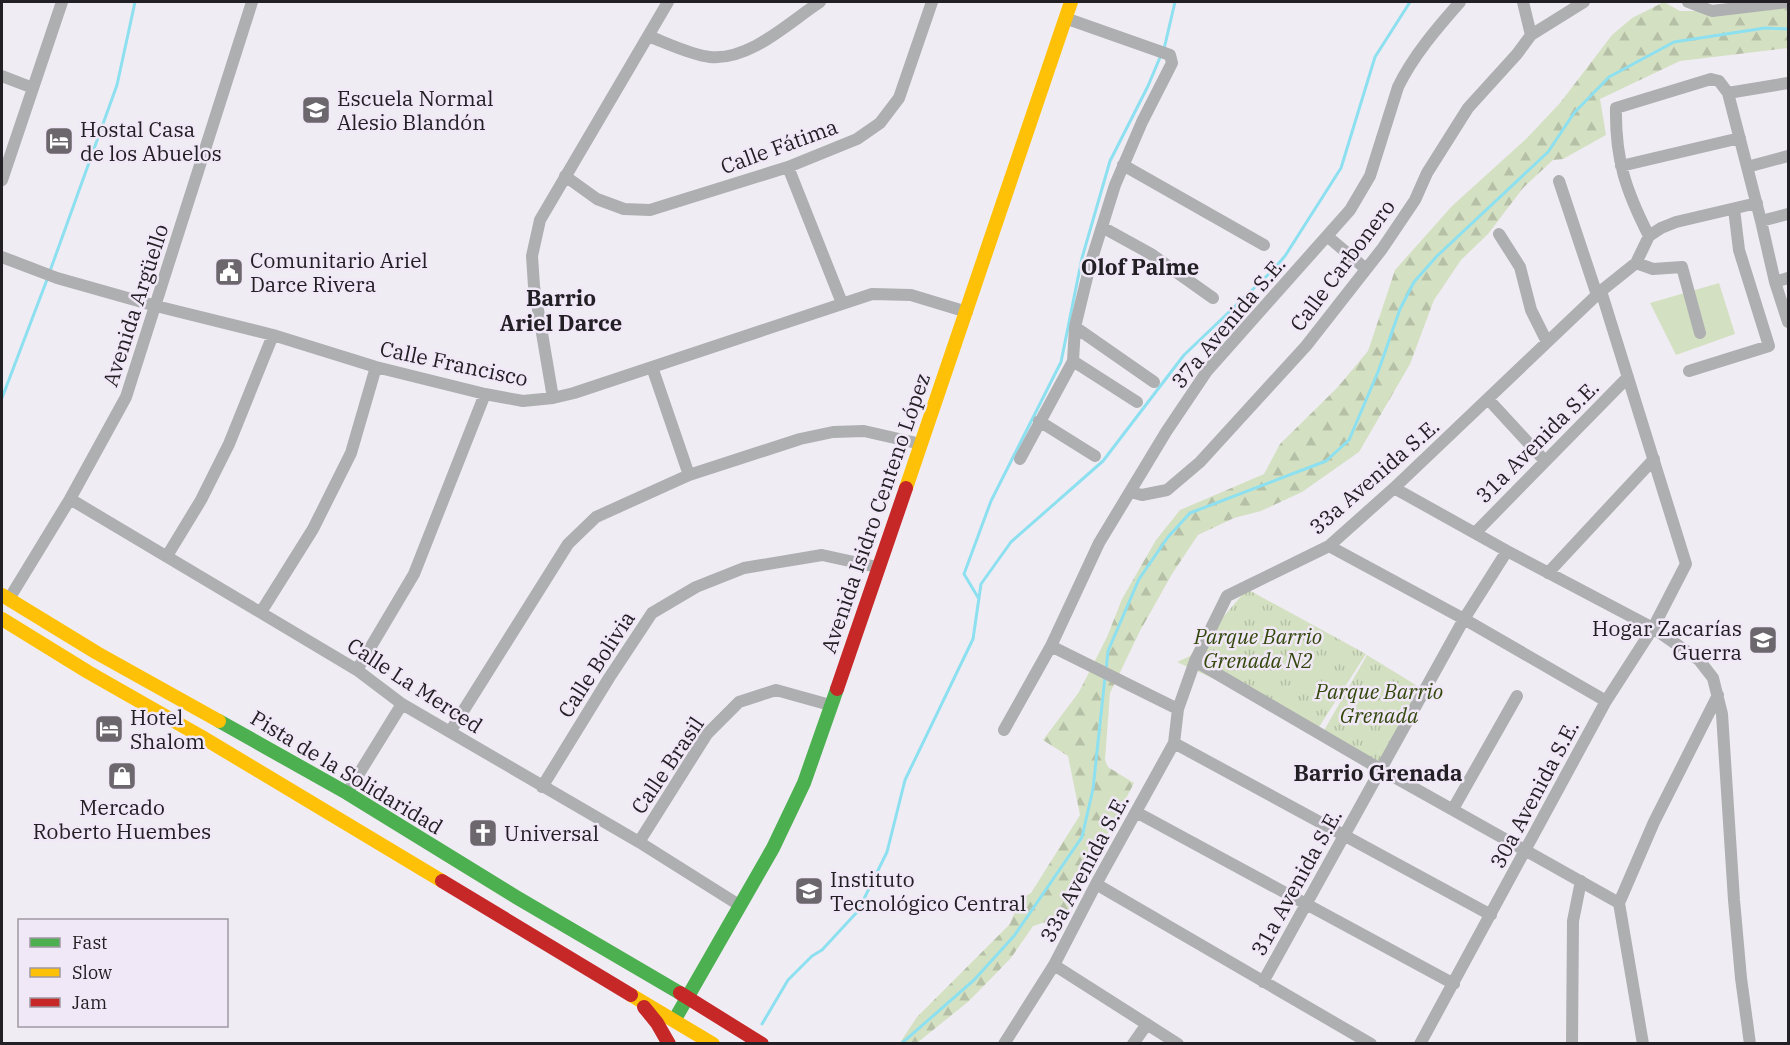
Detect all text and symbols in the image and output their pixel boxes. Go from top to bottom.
place label: Escuela Normal Alesio Blandón [337,84,494,136]
school or university icon: Escuela Normal Alesio Blandón [300,94,332,126]
street label: Calle Fátima [717,112,841,180]
place label: Hostal Casa de los Abuelos [80,115,222,167]
hotel icon: Hostal Casa de los Abuelos [43,125,75,157]
street label: Calle Carbonero [1283,193,1401,337]
street label: Avenida Argüello [96,220,174,390]
place label: Comunitario Ariel Darce Rivera [250,246,428,298]
street label: 37a Avenida S.E. [1165,250,1291,394]
district label: Olof Palme [1081,252,1199,281]
public building icon: Comunitario Ariel Darce Rivera [213,256,245,288]
district label: Barrio Ariel Darce [500,283,622,337]
street label: Calle Francisco [377,334,531,392]
street label: Avenida Isidro Centeno López [814,369,936,657]
street label: 31a Avenida S.E. [1469,373,1605,509]
street label: 33a Avenida S.E. [1303,412,1445,540]
street label: Calle Bolivia [551,605,641,723]
place label: Hogar Zacarías Guerra [1592,614,1742,666]
park label: Parque Barrio Grenada N2 [1193,622,1322,674]
school or university icon: Hogar Zacarías Guerra [1747,624,1779,656]
street label: Calle La Merced [342,631,488,739]
park label: Parque Barrio Grenada [1314,677,1443,729]
place label: Hotel Shalom [130,703,205,755]
street label: Pista de la Solidaridad [246,704,448,841]
street label: Calle Brasil [624,711,710,819]
hotel icon: Hotel Shalom [93,713,125,745]
street label: 30a Avenida S.E. [1483,715,1585,873]
district label: Barrio Grenada [1294,758,1462,787]
shop icon: Mercado Roberto Huembes [106,760,138,792]
street label: 33a Avenida S.E. [1033,789,1135,947]
place label: Mercado Roberto Huembes [33,793,211,845]
street label: 31a Avenida S.E. [1244,804,1348,960]
church icon: Universal [467,817,499,849]
place label: Universal [504,819,599,847]
place label: Instituto Tecnológico Central [830,865,1026,917]
school or university icon: Instituto Tecnológico Central [793,875,825,907]
legend [18,919,228,1027]
text: Fast [72,931,107,954]
text: Slow [72,961,112,984]
text: Jam [72,991,107,1014]

